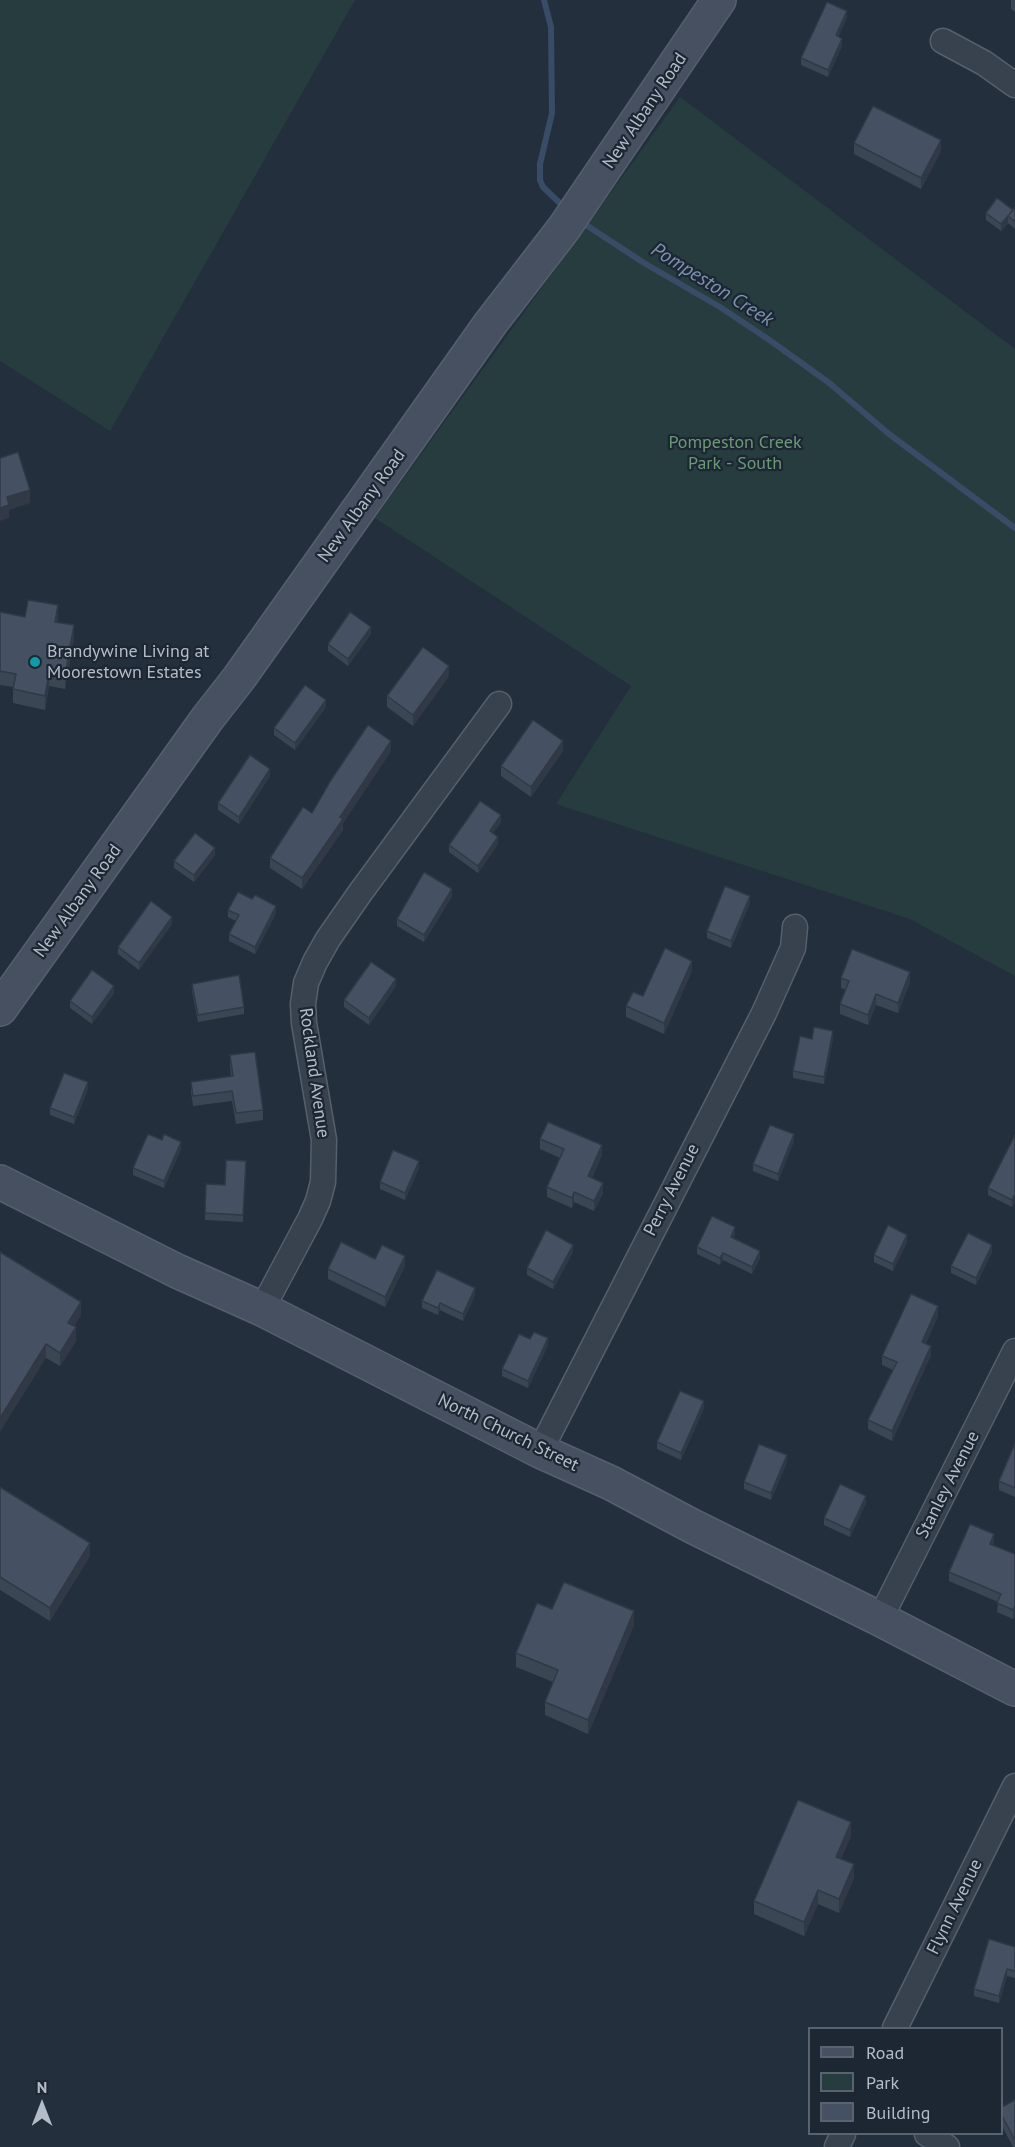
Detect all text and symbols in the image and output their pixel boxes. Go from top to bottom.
street label: New Albany Road [598,49,692,173]
water label: Pompeston Creek [646,238,778,332]
park label: Pompeston Creek Park - South [668,432,802,474]
street label: New Albany Road [314,445,410,567]
place label: Brandywine Living at Moorestown Estates [47,641,209,684]
marker: Brandywine Living at Moorestown Estates [28,655,42,669]
street label: New Albany Road [30,840,126,962]
street label: Rockland Avenue [294,1007,334,1139]
street label: Perry Avenue [640,1140,704,1240]
street label: North Church Street [434,1390,582,1476]
street label: Stanley Avenue [912,1428,984,1542]
street label: Flynn Avenue [923,1856,987,1958]
legend [808,2027,1003,2135]
text: Road [866,2041,904,2064]
text: Park [866,2071,899,2094]
north arrow [12,2075,72,2135]
text: N [37,2077,47,2097]
text: Building [866,2101,930,2124]

